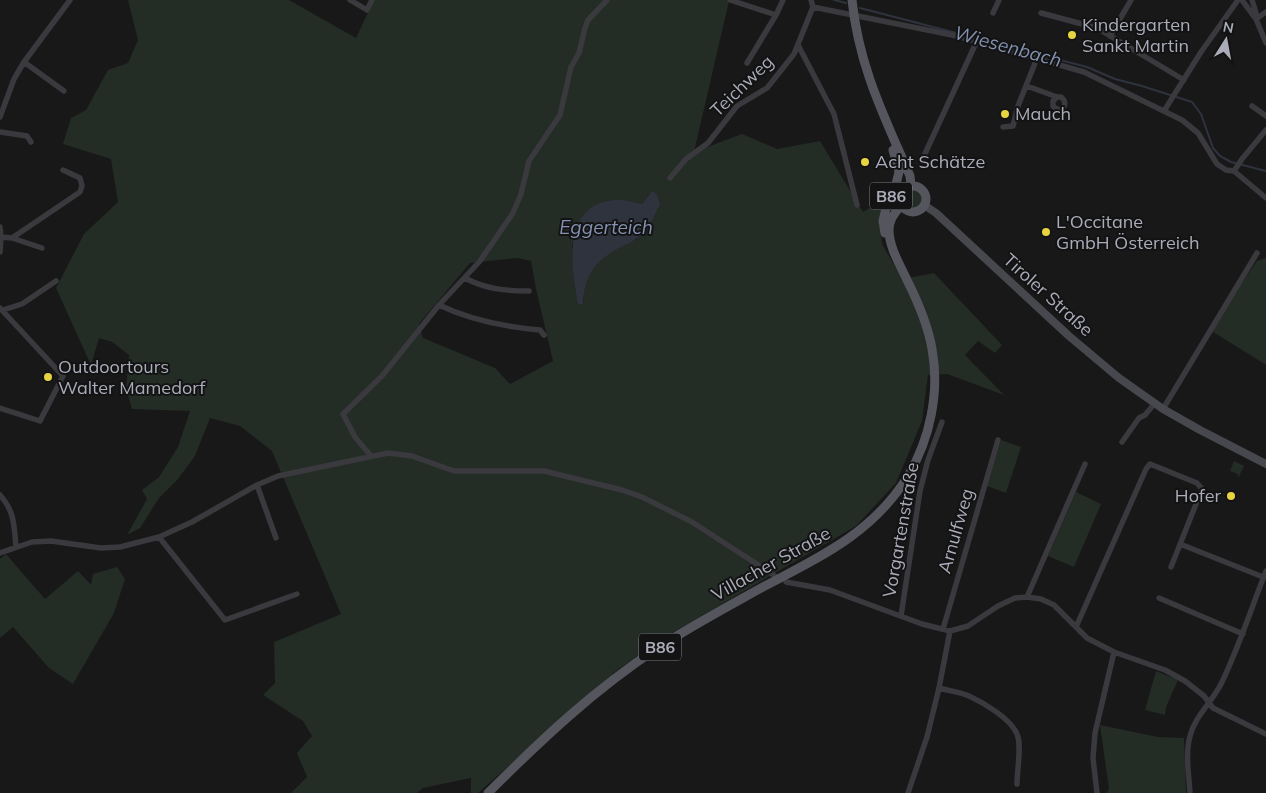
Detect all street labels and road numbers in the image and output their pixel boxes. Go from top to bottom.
street label: Teichweg [705,50,778,121]
road number: B86 [870,182,912,210]
street label: Tiroler Straße [999,248,1098,341]
street label: Vorgartenstraße [877,460,924,599]
street label: Arnulfweg [932,486,979,576]
street label: Villacher Straße [707,521,834,606]
road number: B86 [639,634,681,660]

